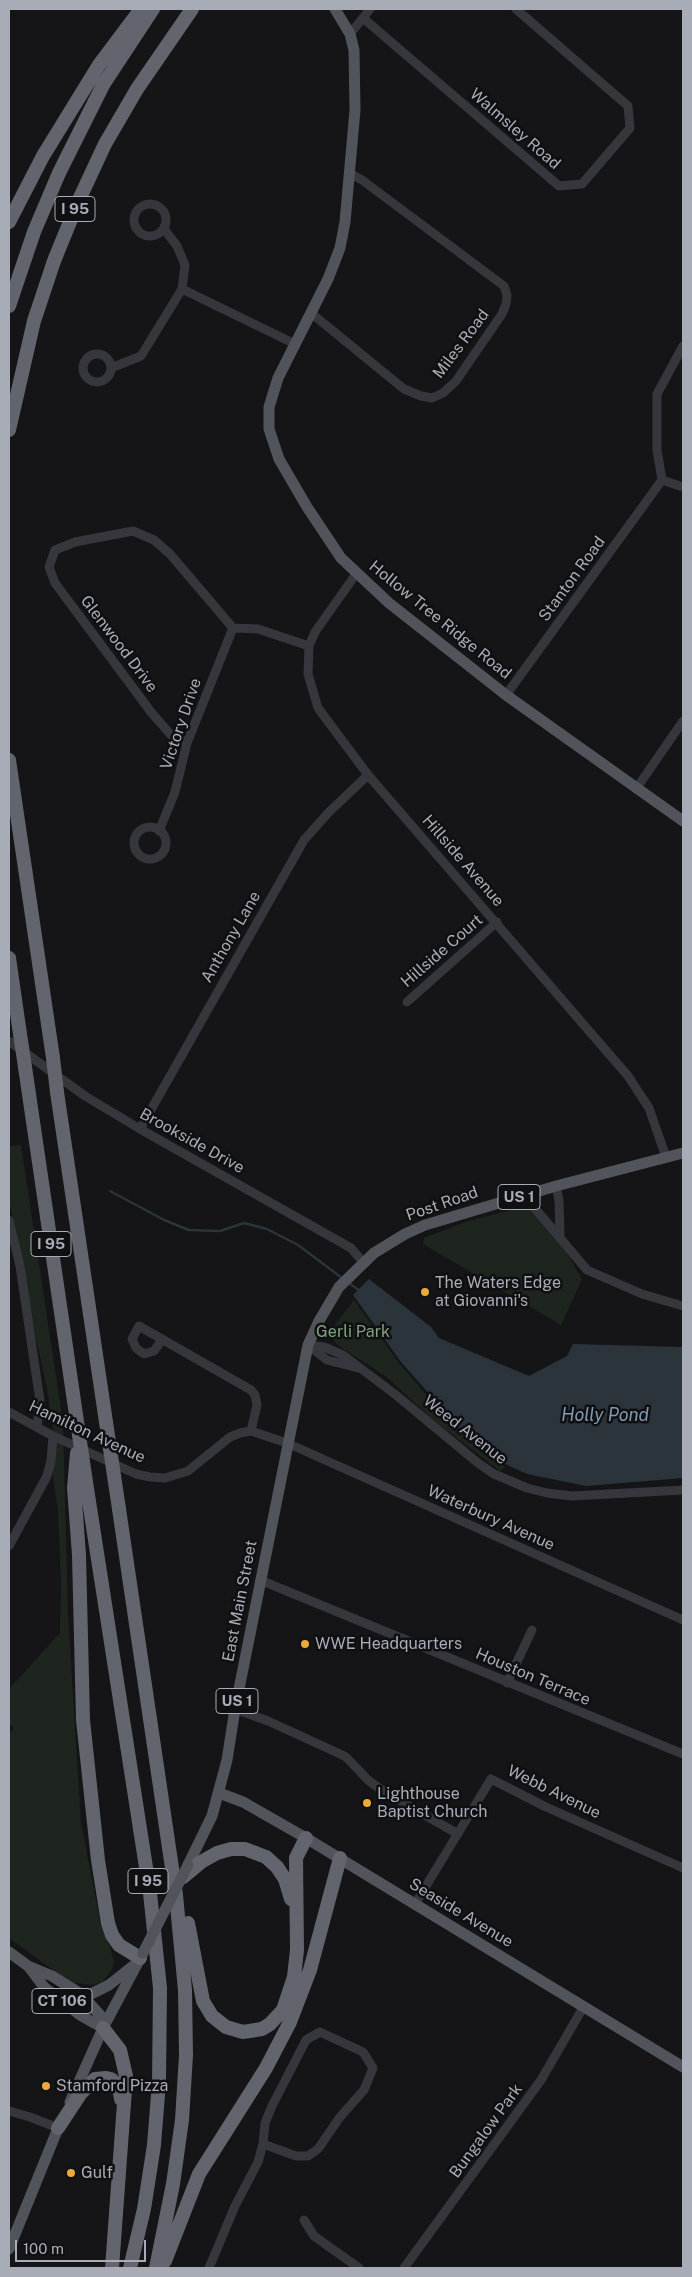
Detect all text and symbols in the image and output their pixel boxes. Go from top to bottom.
street label: Walmsley Road [466,84,564,174]
road number: I 95 [55,196,95,222]
street label: Miles Road [429,306,493,382]
street label: Stanton Road [535,533,609,625]
street label: Hollow Tree Ridge Road [365,557,515,683]
street label: Glenwood Drive [76,592,162,696]
street label: Victory Drive [156,676,206,772]
street label: Hillside Avenue [418,811,508,911]
street label: Anthony Lane [197,888,265,986]
street label: Hillside Court [397,910,487,992]
street label: Brookside Drive [136,1104,248,1178]
street label: Post Road [403,1183,481,1225]
road number: US 1 [498,1184,540,1210]
road number: I 95 [31,1232,71,1256]
place label: The Waters Edge at Giovanni's [435,1273,561,1311]
marker: The Waters Edge at Giovanni's [419,1286,431,1298]
park label: Gerli Park [316,1322,390,1342]
street label: Weed Avenue [419,1391,511,1469]
street label: Hamilton Avenue [26,1397,148,1467]
water label: Holly Pond [561,1404,649,1426]
street label: Waterbury Avenue [424,1481,558,1555]
street label: East Main Street [219,1539,261,1663]
place label: WWE Headquarters [315,1634,462,1654]
marker: WWE Headquarters [299,1638,311,1650]
street label: Houston Terrace [473,1644,593,1710]
road number: US 1 [216,1688,258,1714]
street label: Webb Avenue [504,1761,604,1823]
place label: Lighthouse Baptist Church [377,1784,488,1822]
marker: Lighthouse Baptist Church [361,1797,373,1809]
road number: I 95 [128,1868,168,1894]
street label: Seaside Avenue [406,1874,516,1952]
road number: CT 106 [32,1988,92,2014]
place label: Stamford Pizza [56,2076,168,2096]
marker: Stamford Pizza [40,2080,52,2092]
street label: Bungalow Park [445,2080,527,2182]
place label: Gulf [81,2163,113,2183]
marker: Gulf [65,2167,77,2179]
scale bar [18,2230,149,2262]
text: 100 m [23,2240,64,2257]

